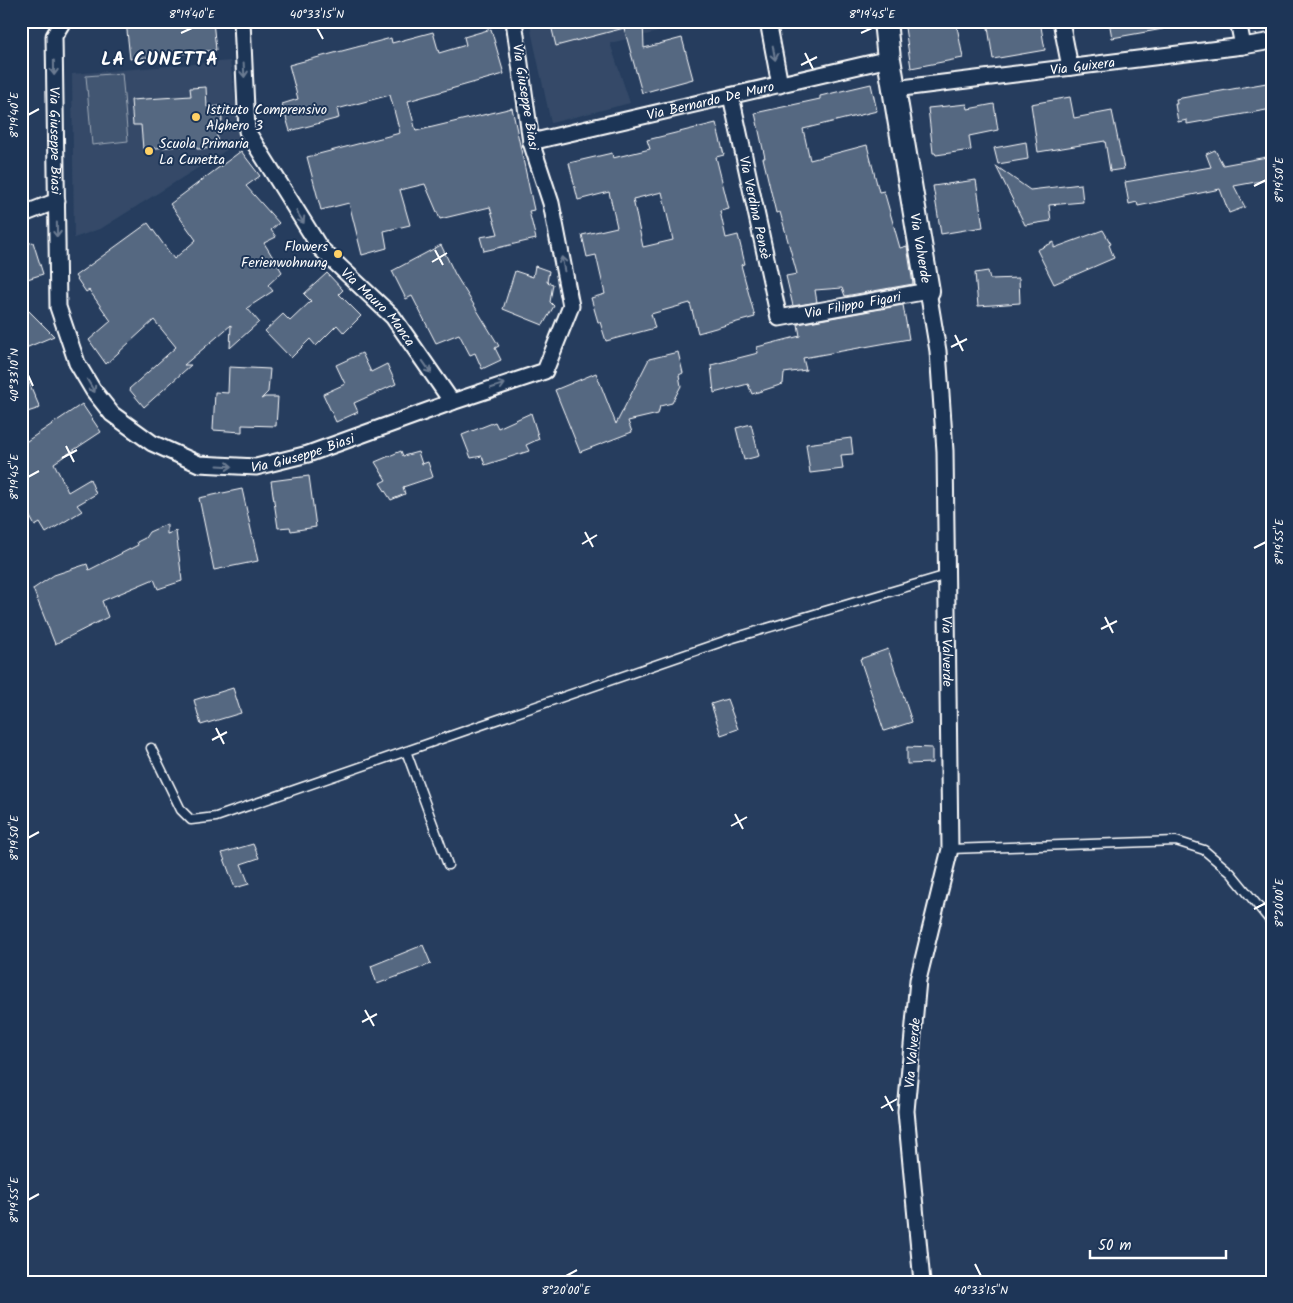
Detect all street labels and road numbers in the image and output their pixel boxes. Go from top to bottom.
street label: Via Giuseppe Biasi [506,42,544,152]
street label: Via Guixera [1049,52,1116,82]
street label: Via Bernardo De Muro [645,76,776,127]
street label: Via Giuseppe Biasi [43,87,66,195]
street label: Via Verdina Pensè [732,154,776,261]
street label: Via Valverde [903,212,937,286]
street label: Via Mauro Manca [335,263,420,351]
street label: Via Filippo Figari [803,286,904,325]
street label: Via Giuseppe Biasi [250,428,358,479]
street label: Via Valverde [935,616,958,688]
street label: Via Valverde [899,1016,927,1089]

